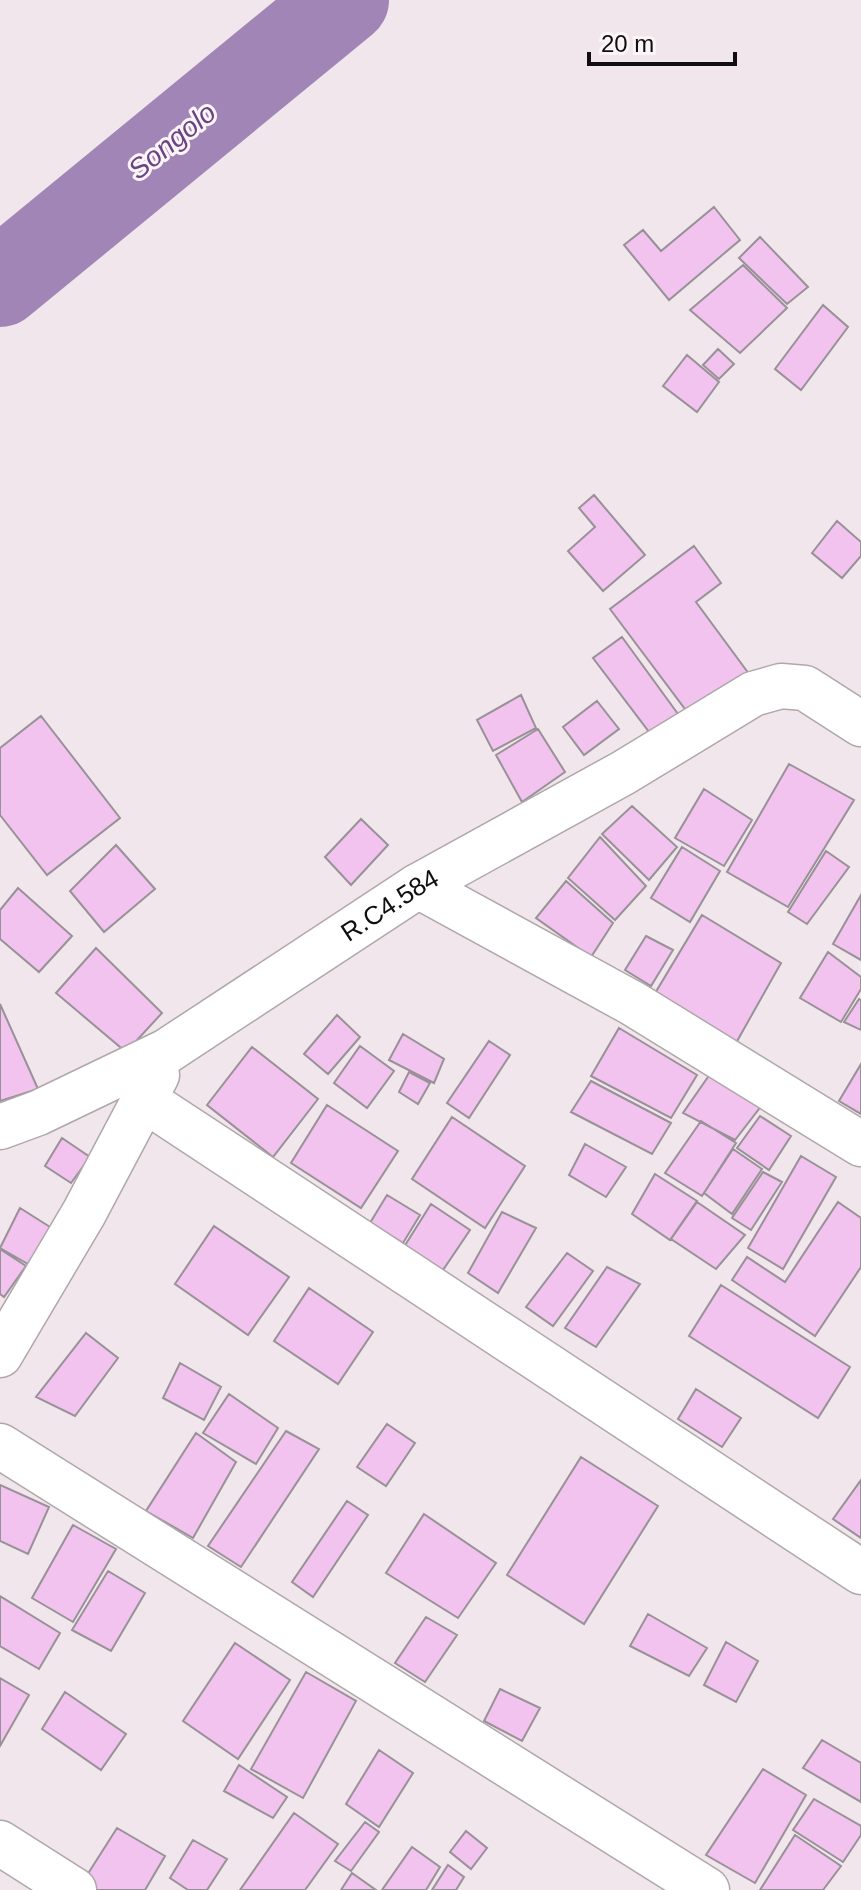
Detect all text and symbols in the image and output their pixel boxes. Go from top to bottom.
scale bar [589,16,735,66]
text: 20 m [601,30,654,57]
water label: Songolo [122,97,222,185]
street label: R.C4.584 [335,863,444,947]

